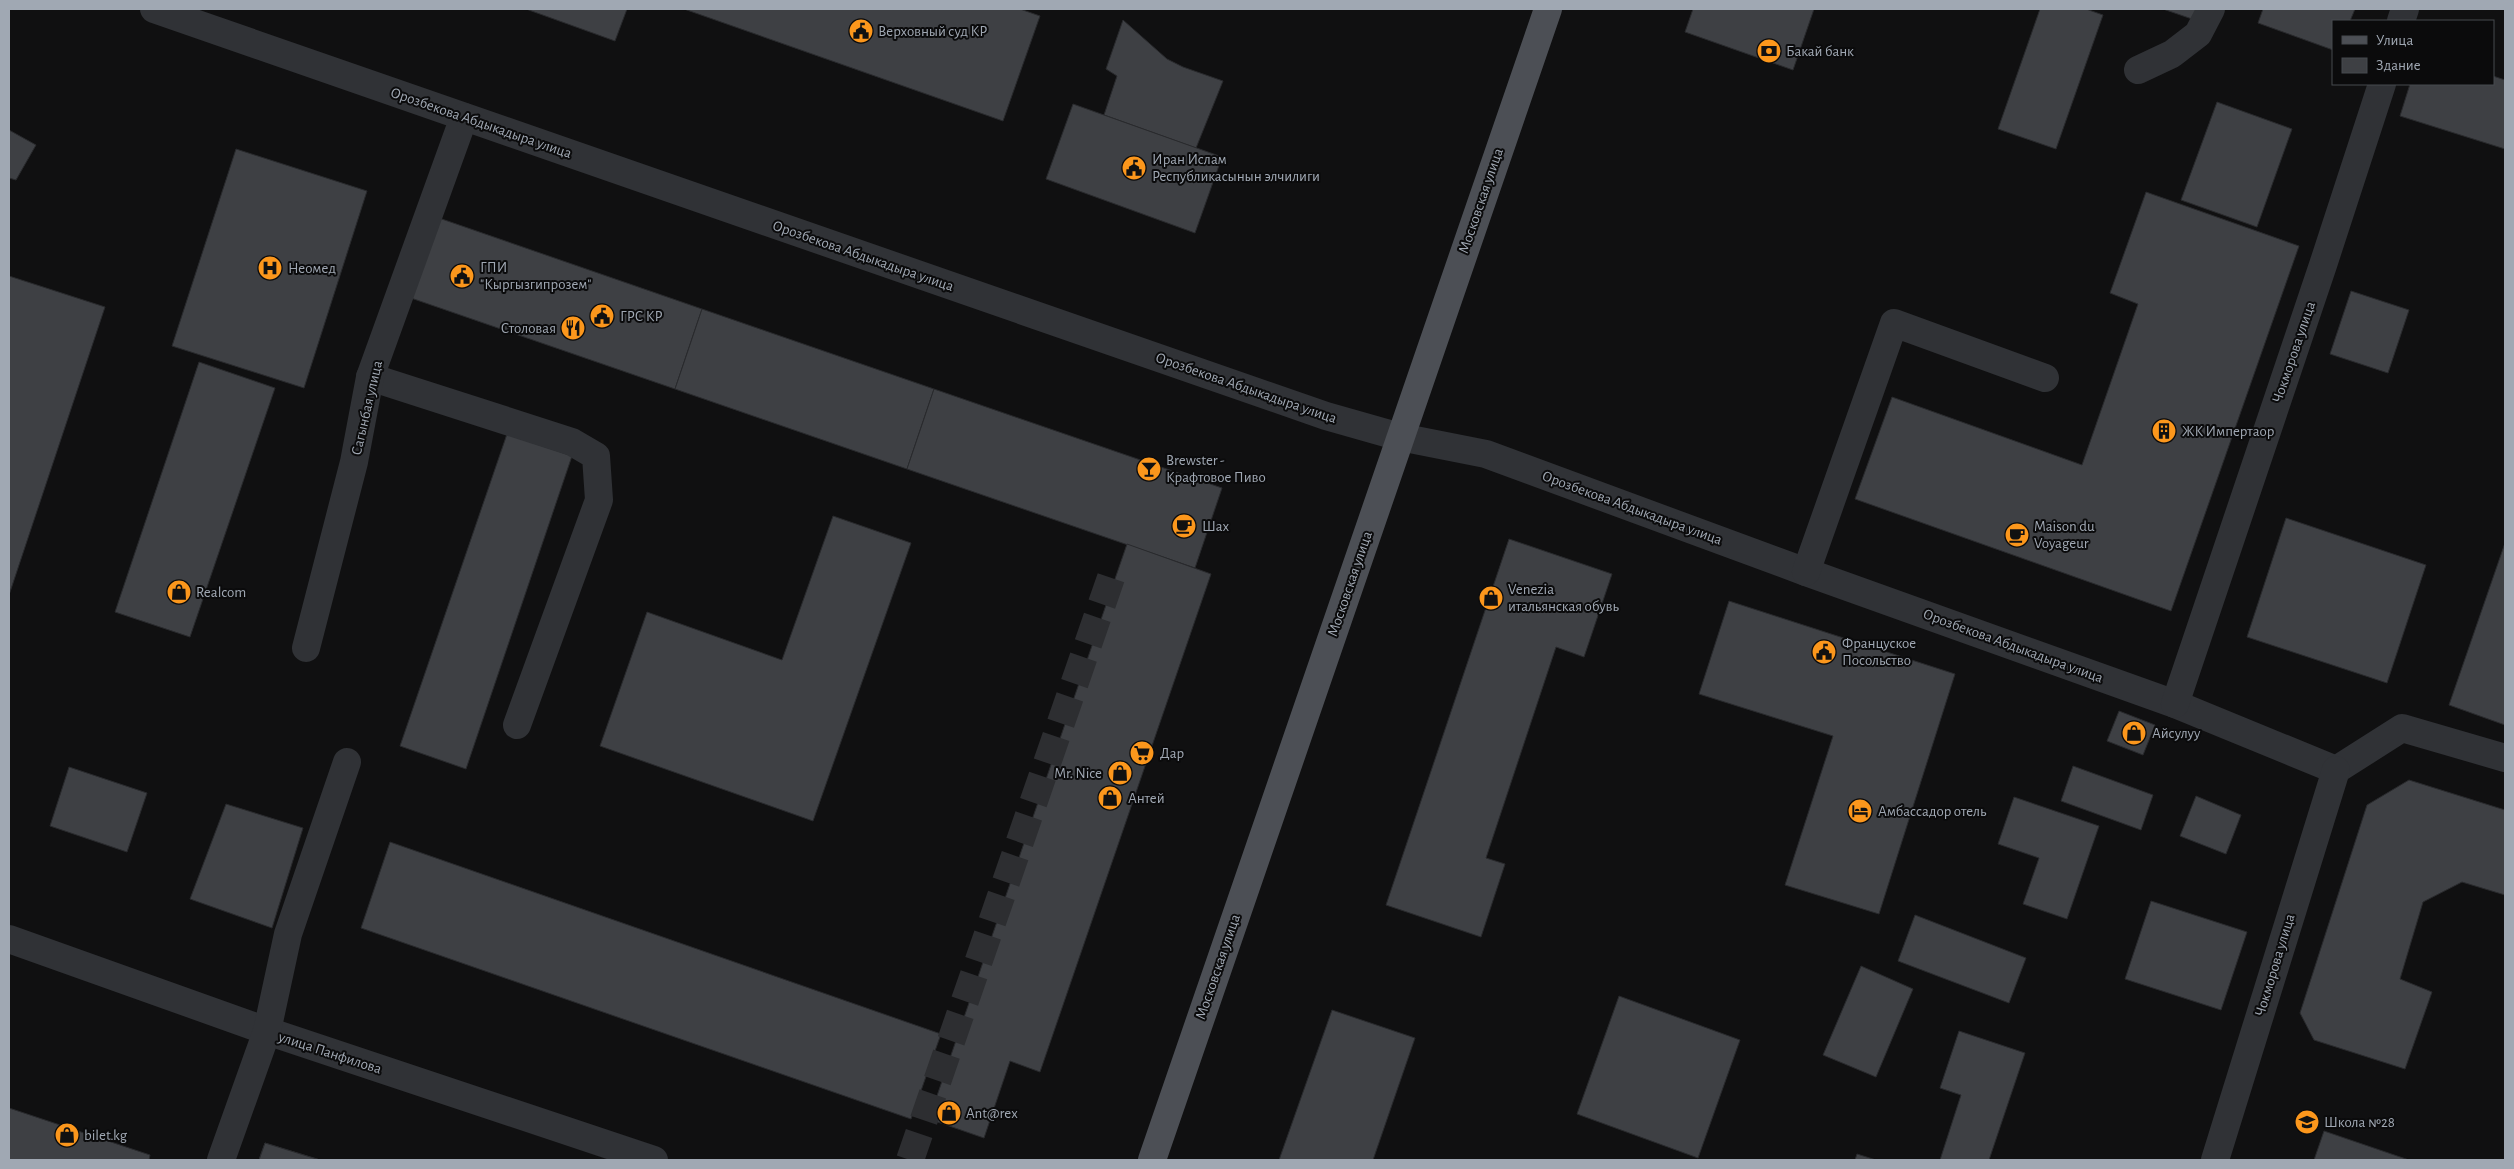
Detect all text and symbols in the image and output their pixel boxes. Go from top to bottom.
public building icon: Верховный суд КР [848,18,874,44]
legend [2332,20,2494,85]
place label: Верховный суд КР [878,24,987,39]
text: Улица [2376,33,2413,48]
bank icon: Бакай банк [1756,38,1782,64]
place label: Бакай банк [1786,44,1854,59]
text: Здание [2376,58,2421,73]
street label: Орозбекова Абдыкадыра улица [388,85,574,161]
street label: Московская улица [1456,146,1506,256]
place label: Иран Ислам Республикасынын элчилиги [1152,152,1320,184]
public building icon: Иран Ислам Республикасынын элчилиги [1121,155,1147,181]
street label: Орозбекова Абдыкадыра улица [770,218,956,294]
hospital icon: Неомед [257,255,283,281]
place label: ГПИ "Кыргызгипрозем" [480,260,591,292]
place label: Неомед [288,261,336,276]
public building icon: ГПИ "Кыргызгипрозем" [449,263,475,289]
street label: Чокморова улица [2270,299,2318,404]
public building icon: ГРС КР [589,303,615,329]
place label: ГРС КР [620,309,662,324]
restaurant icon: Столовая [560,315,586,341]
place label: Столовая [501,321,556,336]
street label: Орозбекова Абдыкадыра улица [1153,350,1339,426]
street label: Сагынбая улица [349,359,385,457]
building icon: ЖК Импертаор [2151,418,2177,444]
place label: ЖК Импертаор [2182,424,2275,439]
place label: Brewster - Крафтовое Пиво [1166,453,1266,485]
bar icon: Brewster - Крафтовое Пиво [1136,456,1162,482]
street label: Орозбекова Абдыкадыра улица [1540,468,1724,548]
cafe icon: Шах [1171,513,1197,539]
place label: Шах [1202,519,1230,534]
place label: Maison du Voyageur [2034,519,2095,551]
cafe icon: Maison du Voyageur [2004,522,2030,548]
street label: Московская улица [1325,529,1375,639]
shop icon: Realcom [166,579,192,605]
place label: Venezia итальянская обувь [1508,582,1619,614]
place label: Realcom [196,585,246,600]
shop icon: Venezia итальянская обувь [1478,585,1504,611]
street label: Орозбекова Абдыкадыра улица [1921,606,2105,686]
place label: Француское Посольство [1842,636,1916,668]
public building icon: Француское Посольство [1811,639,1837,665]
shop icon: Айсулуу [2121,720,2147,746]
place label: Айсулуу [2152,726,2201,741]
supermarket icon: Дар [1129,740,1155,766]
place label: Дар [1160,746,1185,761]
shop icon: Mr. Nice [1107,760,1133,786]
place label: Mr. Nice [1054,766,1102,781]
shop icon: Антей [1097,785,1123,811]
place label: Антей [1128,791,1165,806]
hotel icon: Амбассадор отель [1847,798,1873,824]
place label: Амбассадор отель [1878,804,1987,819]
street label: Московская улица [1193,912,1243,1022]
street label: Чокморова улица [2252,912,2298,1018]
street label: улица Панфилова [276,1029,383,1077]
shop icon: Ant@rex [936,1100,962,1126]
place label: Ant@rex [966,1106,1018,1121]
school or university icon: Школа №28 [2294,1109,2320,1135]
place label: Школа №28 [2324,1115,2395,1130]
shop icon: bilet.kg [54,1122,80,1148]
place label: bilet.kg [84,1128,128,1143]

